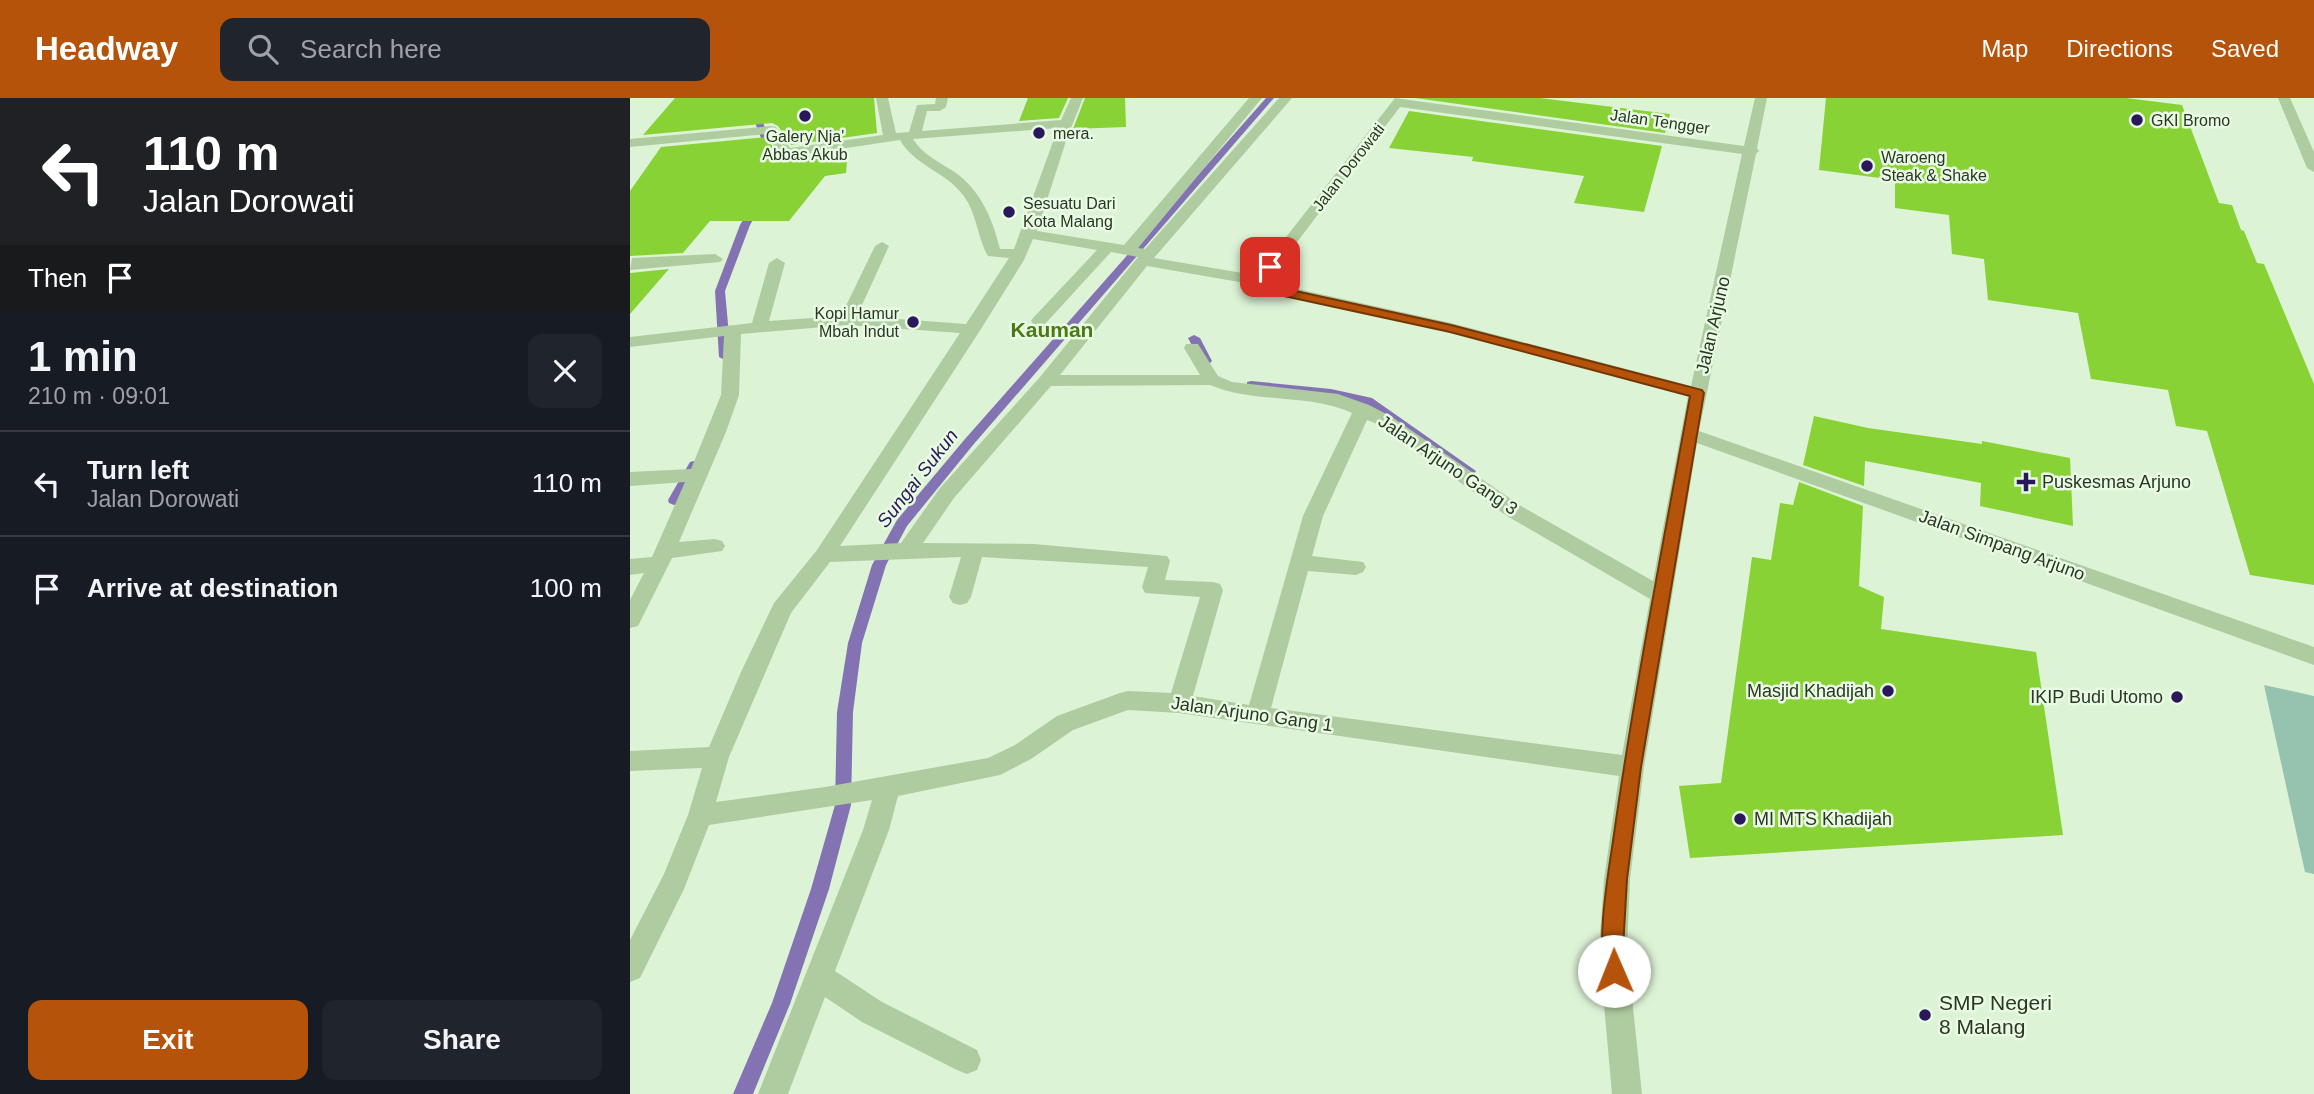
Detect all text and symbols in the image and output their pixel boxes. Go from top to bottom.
search box [220,18,710,81]
text: Headway [35,30,178,67]
icon: search [244,30,282,68]
text: Search here [300,34,442,64]
text: Map [1982,35,2028,62]
text: Directions [2066,35,2173,62]
text: Saved [2211,35,2279,62]
street label: Jalan Tengger [1609,106,1711,137]
marker: Galery Nja' Abbas Akub [797,108,813,124]
marker: GKI Bromo [2129,112,2145,128]
place label: GKI Bromo [2151,112,2230,129]
street label: Jalan Dorowati [1309,120,1388,214]
marker: mera. [1031,125,1047,141]
place label: mera. [1053,125,1094,142]
icon: left [28,126,119,217]
text: 110 m [143,126,279,180]
place label: Galery Nja' Abbas Akub [762,128,848,163]
place label: Waroeng Steak & Shake [1881,149,1987,184]
marker: Waroeng Steak & Shake [1859,158,1875,174]
text: Jalan Dorowati [143,183,355,219]
place label: Sesuatu Dari Kota Malang [1023,195,1116,230]
marker: Sesuatu Dari Kota Malang [1001,204,1017,220]
pin [1240,237,1300,297]
icon: arrive [1251,248,1289,286]
icon: arrive [101,259,139,297]
text: Then [28,263,87,293]
street label: Jalan Arjuno [1692,274,1734,376]
place label: Kopi Hamur Mbah Indut [815,305,900,340]
marker: Kopi Hamur Mbah Indut [905,314,921,330]
district label: Kauman [1011,318,1093,341]
text: 1 min [28,333,138,380]
button: close [528,334,602,408]
text: 210 m · 09:01 [28,383,170,409]
street label: Jalan Arjuno Gang 3 [1375,411,1521,519]
water label: Sungai Sukun [873,425,962,531]
text: Turn left [87,455,189,485]
icon: left [28,465,66,503]
text: 110 m [532,468,602,498]
marker: Puskesmas Arjuno [2016,472,2036,492]
place label: Puskesmas Arjuno [2042,472,2191,492]
text: Jalan Dorowati [87,486,239,512]
street label: Jalan Simpang Arjuno [1916,506,2088,584]
icon: arrive [28,570,66,608]
text: Arrive at destination [87,573,338,603]
text: 100 m [530,573,602,603]
place label: Masjid Khadijah [1747,681,1874,701]
marker: Masjid Khadijah [1880,683,1896,699]
place label: IKIP Budi Utomo [2030,687,2163,707]
marker: IKIP Budi Utomo [2169,689,2185,705]
street label: Jalan Arjuno Gang 1 [1170,693,1334,735]
place label: MI MTS Khadijah [1754,809,1892,829]
marker: MI MTS Khadijah [1732,811,1748,827]
position arrow [1577,934,1651,1008]
place label: SMP Negeri 8 Malang [1939,991,2052,1038]
button: Exit [28,1000,308,1080]
button: Share [322,1000,602,1080]
marker: SMP Negeri 8 Malang [1917,1007,1933,1023]

